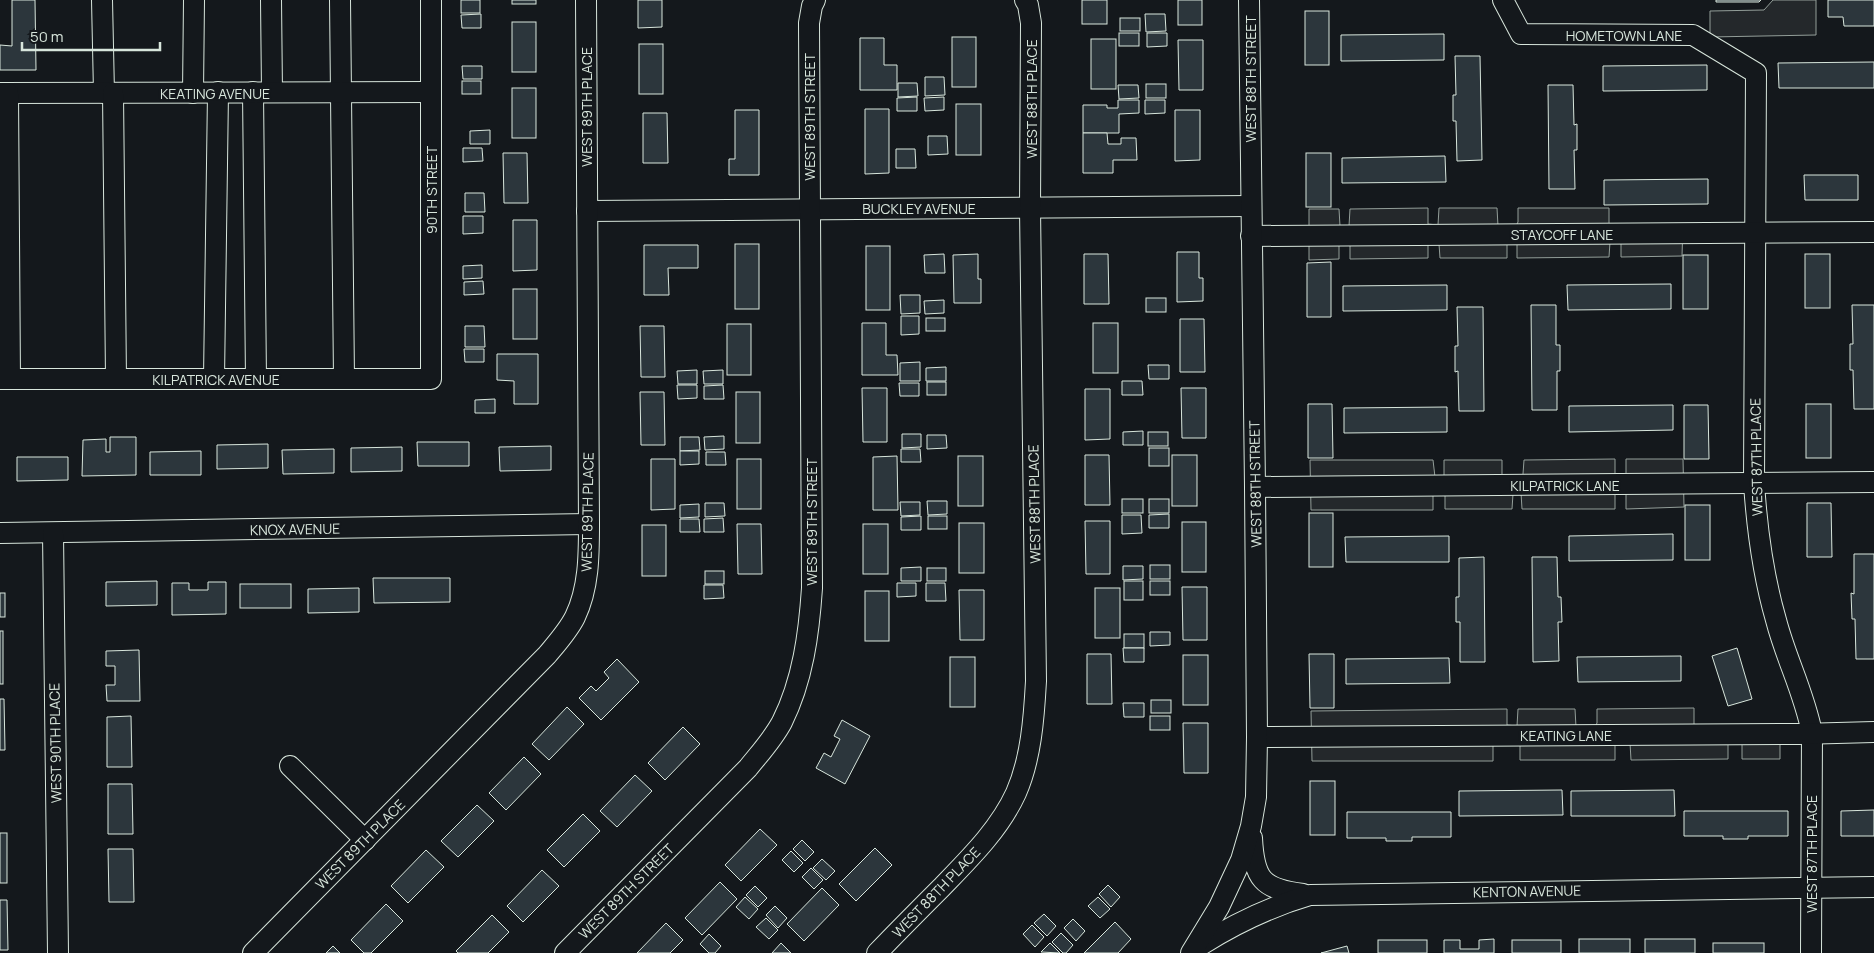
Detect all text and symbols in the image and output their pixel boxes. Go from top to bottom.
street label: WEST 88TH STREET [1241,15,1260,143]
scale bar [22,20,160,52]
text: 50 m [30,26,64,47]
street label: HOMETOWN LANE [1566,26,1682,45]
street label: WEST 88TH PLACE [1022,39,1041,159]
street label: WEST 89TH PLACE [577,47,596,167]
street label: WEST 89TH STREET [800,52,819,181]
street label: KEATING AVENUE [160,84,270,103]
street label: 90TH STREET [422,145,441,234]
street label: BUCKLEY AVENUE [862,199,976,218]
street label: STAYCOFF LANE [1511,225,1613,244]
street label: KILPATRICK AVENUE [152,370,280,389]
street label: WEST 87TH PLACE [1745,398,1767,516]
street label: WEST 88TH STREET [1244,420,1266,548]
street label: WEST 88TH PLACE [1023,444,1045,564]
street label: WEST 89TH PLACE [576,452,598,572]
street label: WEST 89TH STREET [802,457,821,586]
street label: KILPATRICK LANE [1510,476,1620,495]
street label: KNOX AVENUE [250,519,340,539]
street label: WEST 90TH PLACE [44,683,66,803]
street label: KEATING LANE [1520,726,1612,745]
street label: WEST 89TH PLACE [311,795,409,893]
street label: WEST 87TH PLACE [1802,795,1821,913]
street label: WEST 89TH STREET [574,839,678,943]
street label: WEST 88TH PLACE [888,843,984,941]
street label: KENTON AVENUE [1473,881,1581,901]

